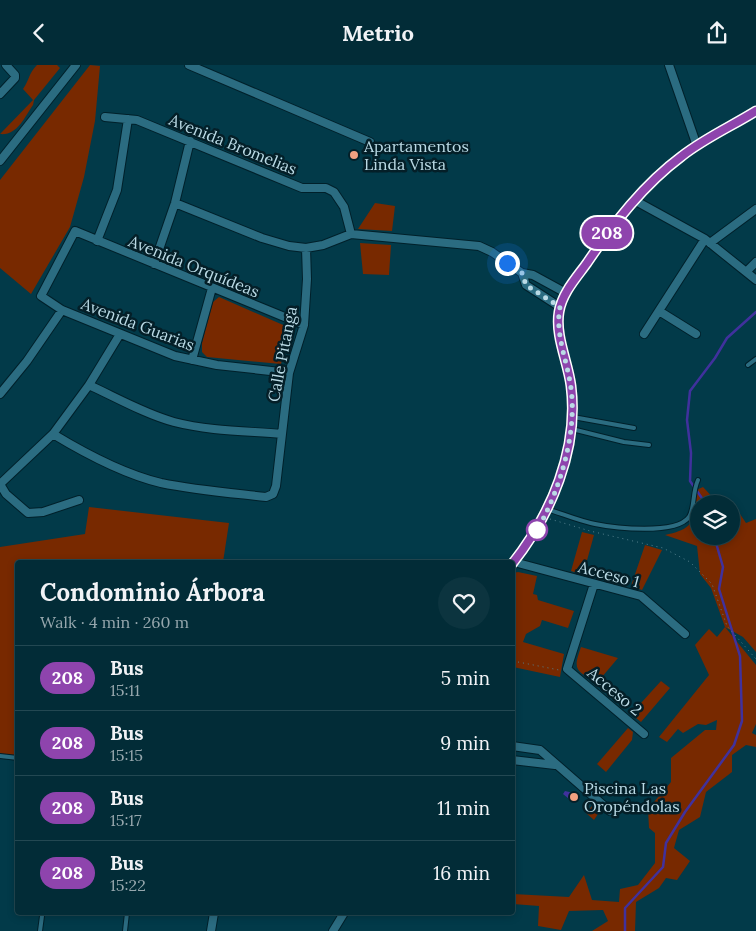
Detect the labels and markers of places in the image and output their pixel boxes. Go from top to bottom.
place label: Apartamentos Linda Vista [363,136,469,174]
marker: Apartamentos Linda Vista [348,149,360,161]
unlabelled marker [526,519,548,541]
place label: Piscina Las Oropéndolas [584,778,680,816]
marker: Piscina Las Oropéndolas [568,791,580,803]

